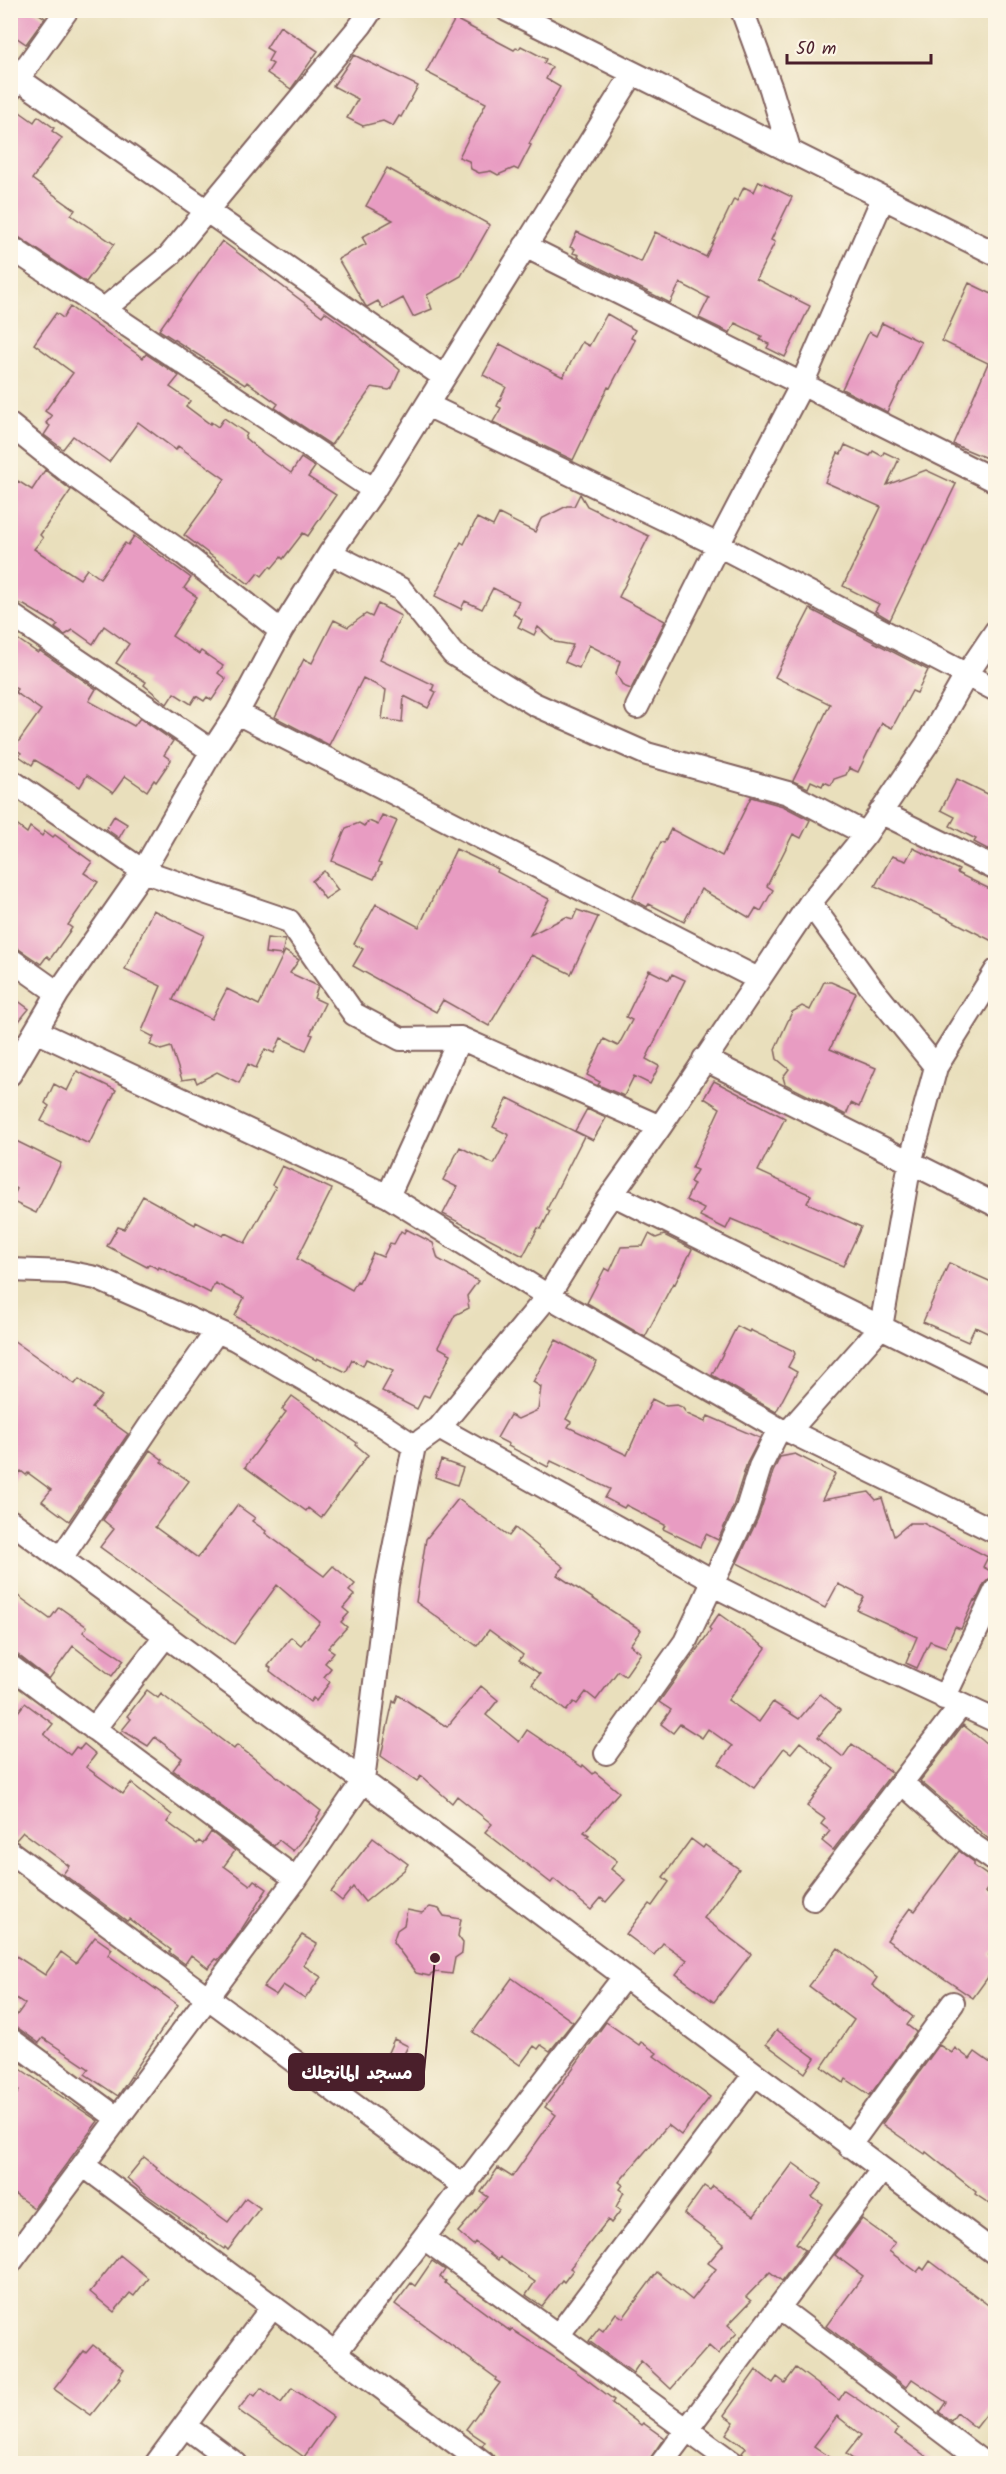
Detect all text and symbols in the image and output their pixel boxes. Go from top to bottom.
scale bar [787,27,931,65]
text: 50 m [796,35,836,64]
callout: مسجد المانجلك [289,2054,424,2090]
text: مسجد المانجلك [301,2060,413,2089]

